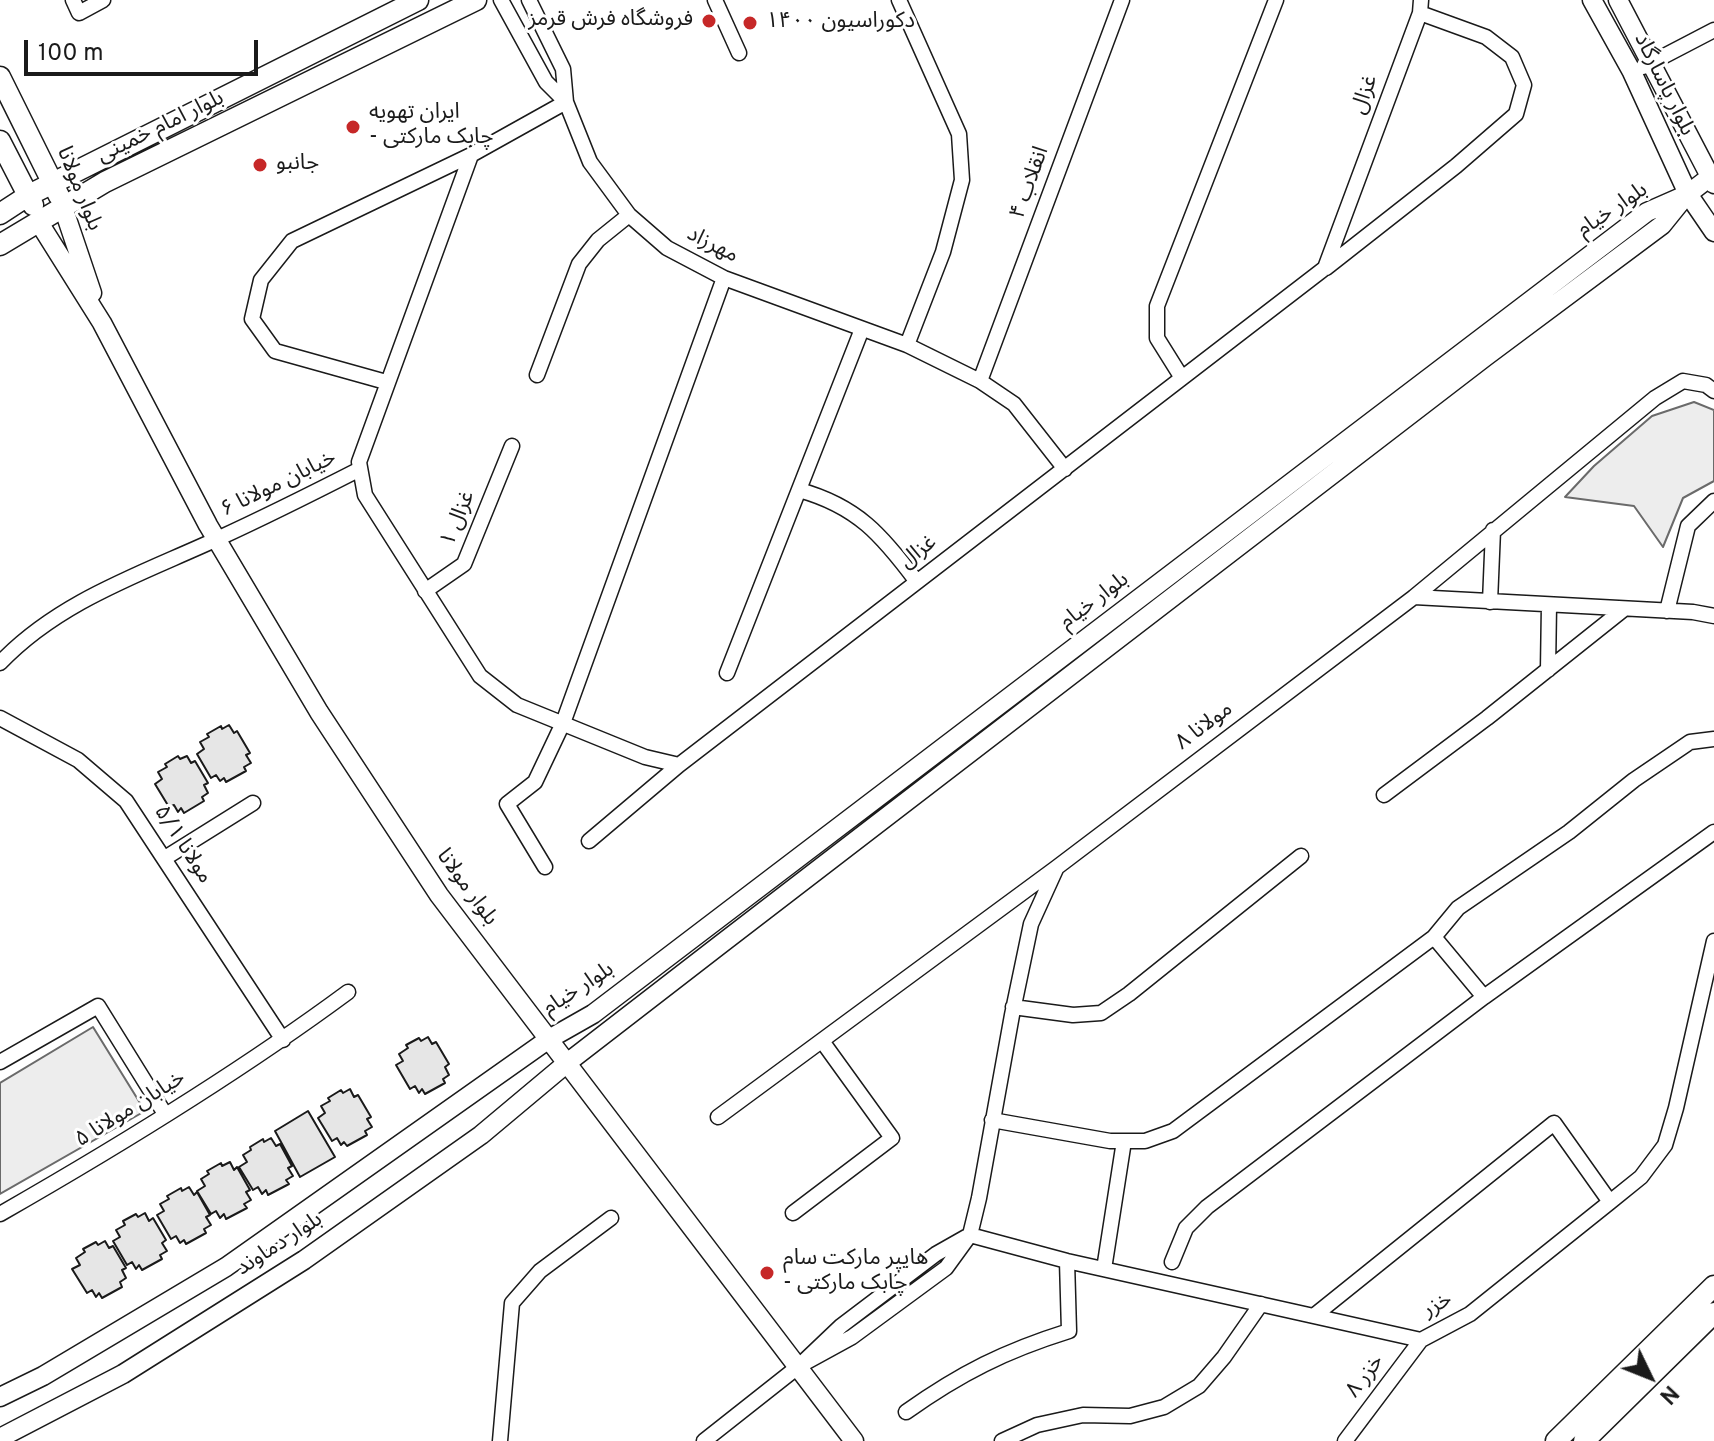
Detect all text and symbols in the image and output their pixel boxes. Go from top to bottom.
place label: فروشگاه فرش قرمز [528,8,693,34]
place label: دکوراسیون ۱۴۰۰ [766,10,915,36]
marker: فروشگاه فرش قرمز [700,12,718,30]
marker: دکوراسیون ۱۴۰۰ [741,14,759,32]
scale bar [28,24,262,74]
street label: بلوار پاسارگاد [1627,29,1699,141]
text: 100 m [38,39,104,69]
street label: غزال [1347,72,1385,118]
street label: بلوار امام خمینی [93,86,229,170]
place label: ایران تهویه - چابک مارکتی [369,101,493,152]
marker: ایران تهویه - چابک مارکتی [344,118,362,136]
street label: بلوار مولانا [49,143,107,235]
street label: انقلاب ۴ [1006,143,1056,223]
place label: جانبو [276,152,319,178]
marker: جانبو [251,156,269,174]
street label: بلوار خیام [1573,178,1653,244]
street label: مهرزاد [682,222,742,270]
street label: خیابان مولانا ۶ [217,446,341,524]
street label: غزال ۱ [436,487,482,551]
street label: غزال [895,530,943,576]
street label: بلوار خیام [1055,568,1135,636]
street label: مولانا ۸ [1171,697,1239,757]
street label: مولانا ۵/۱ [147,801,217,889]
street label: بلوار مولانا [429,844,503,932]
street label: بلوار خیام [538,957,620,1023]
street label: خیابان مولانا ۵ [71,1066,191,1154]
street label: بلوار دماوند [232,1207,328,1283]
place label: هایپر مارکت سام - چابک مارکتی [783,1247,928,1298]
marker: هایپر مارکت سام - چابک مارکتی [758,1264,776,1282]
street label: خزر [1419,1287,1457,1325]
north arrow [1610,1337,1690,1417]
street label: خزر ۸ [1341,1350,1391,1404]
text: N [1653,1379,1683,1409]

